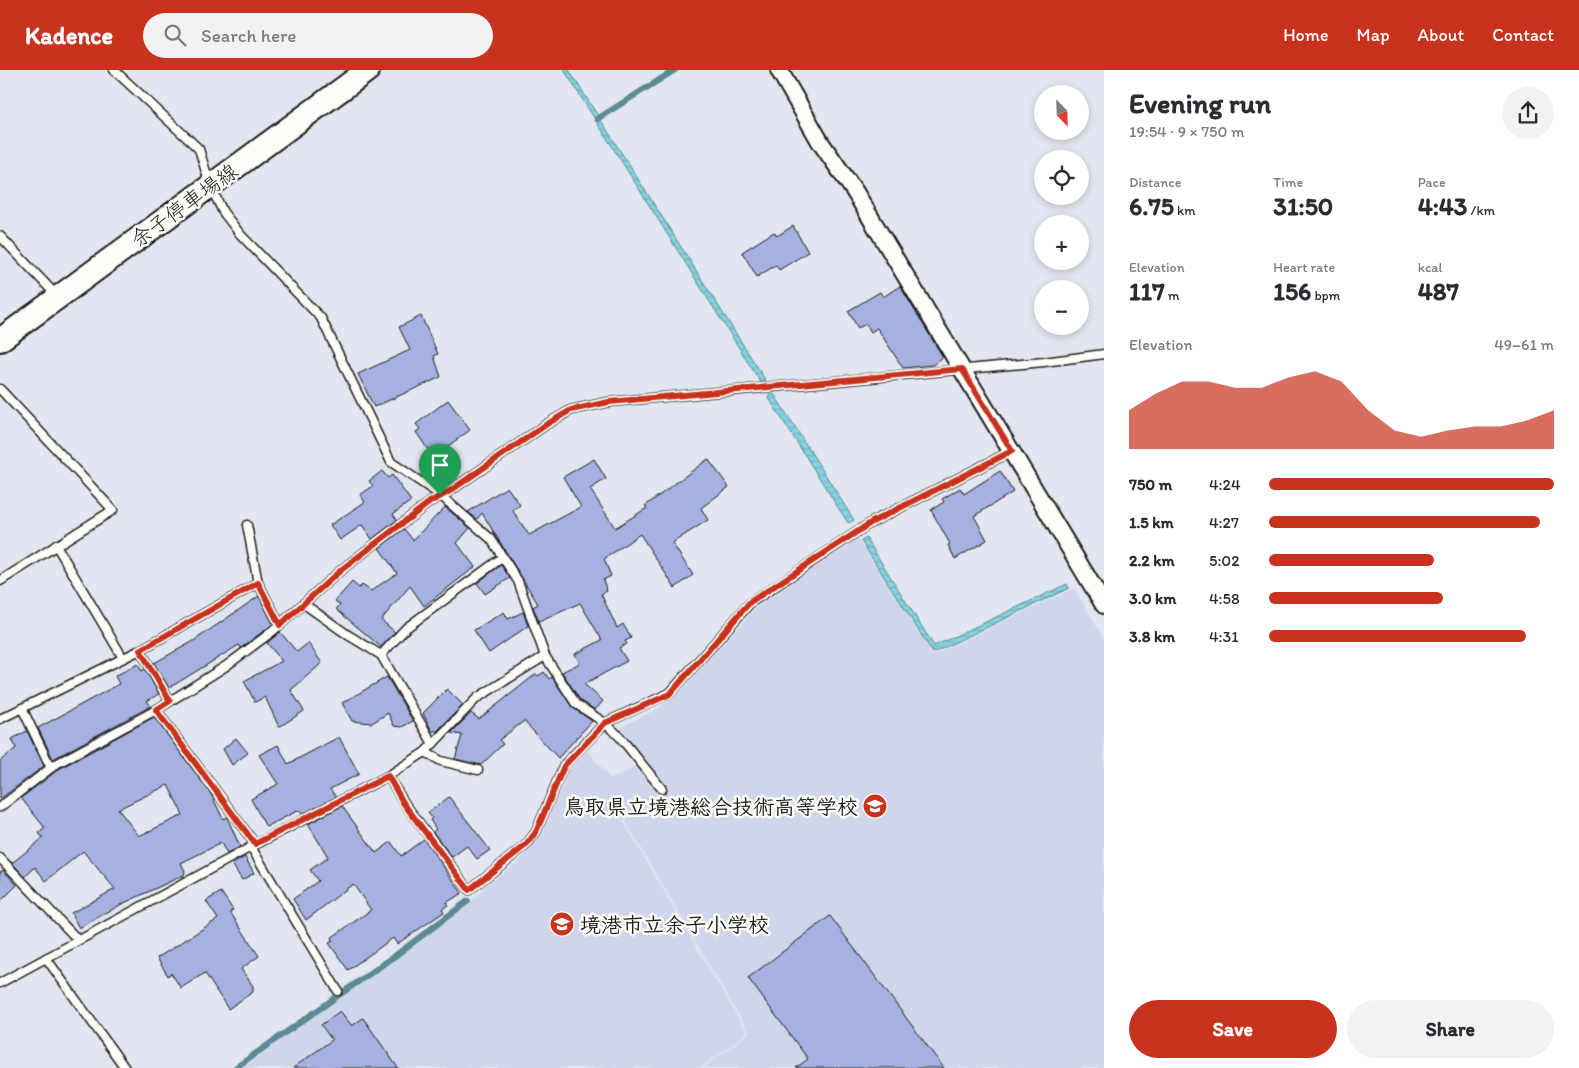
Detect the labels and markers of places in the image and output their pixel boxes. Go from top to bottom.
pin [419,444,461,495]
school or university icon: 鳥取県立境港総合技術高等学校 [862,793,888,819]
place label: 鳥取県立境港総合技術高等学校 [564,794,858,819]
school or university icon: 境港市立余子小学校 [549,911,575,937]
place label: 境港市立余子小学校 [580,912,769,937]

